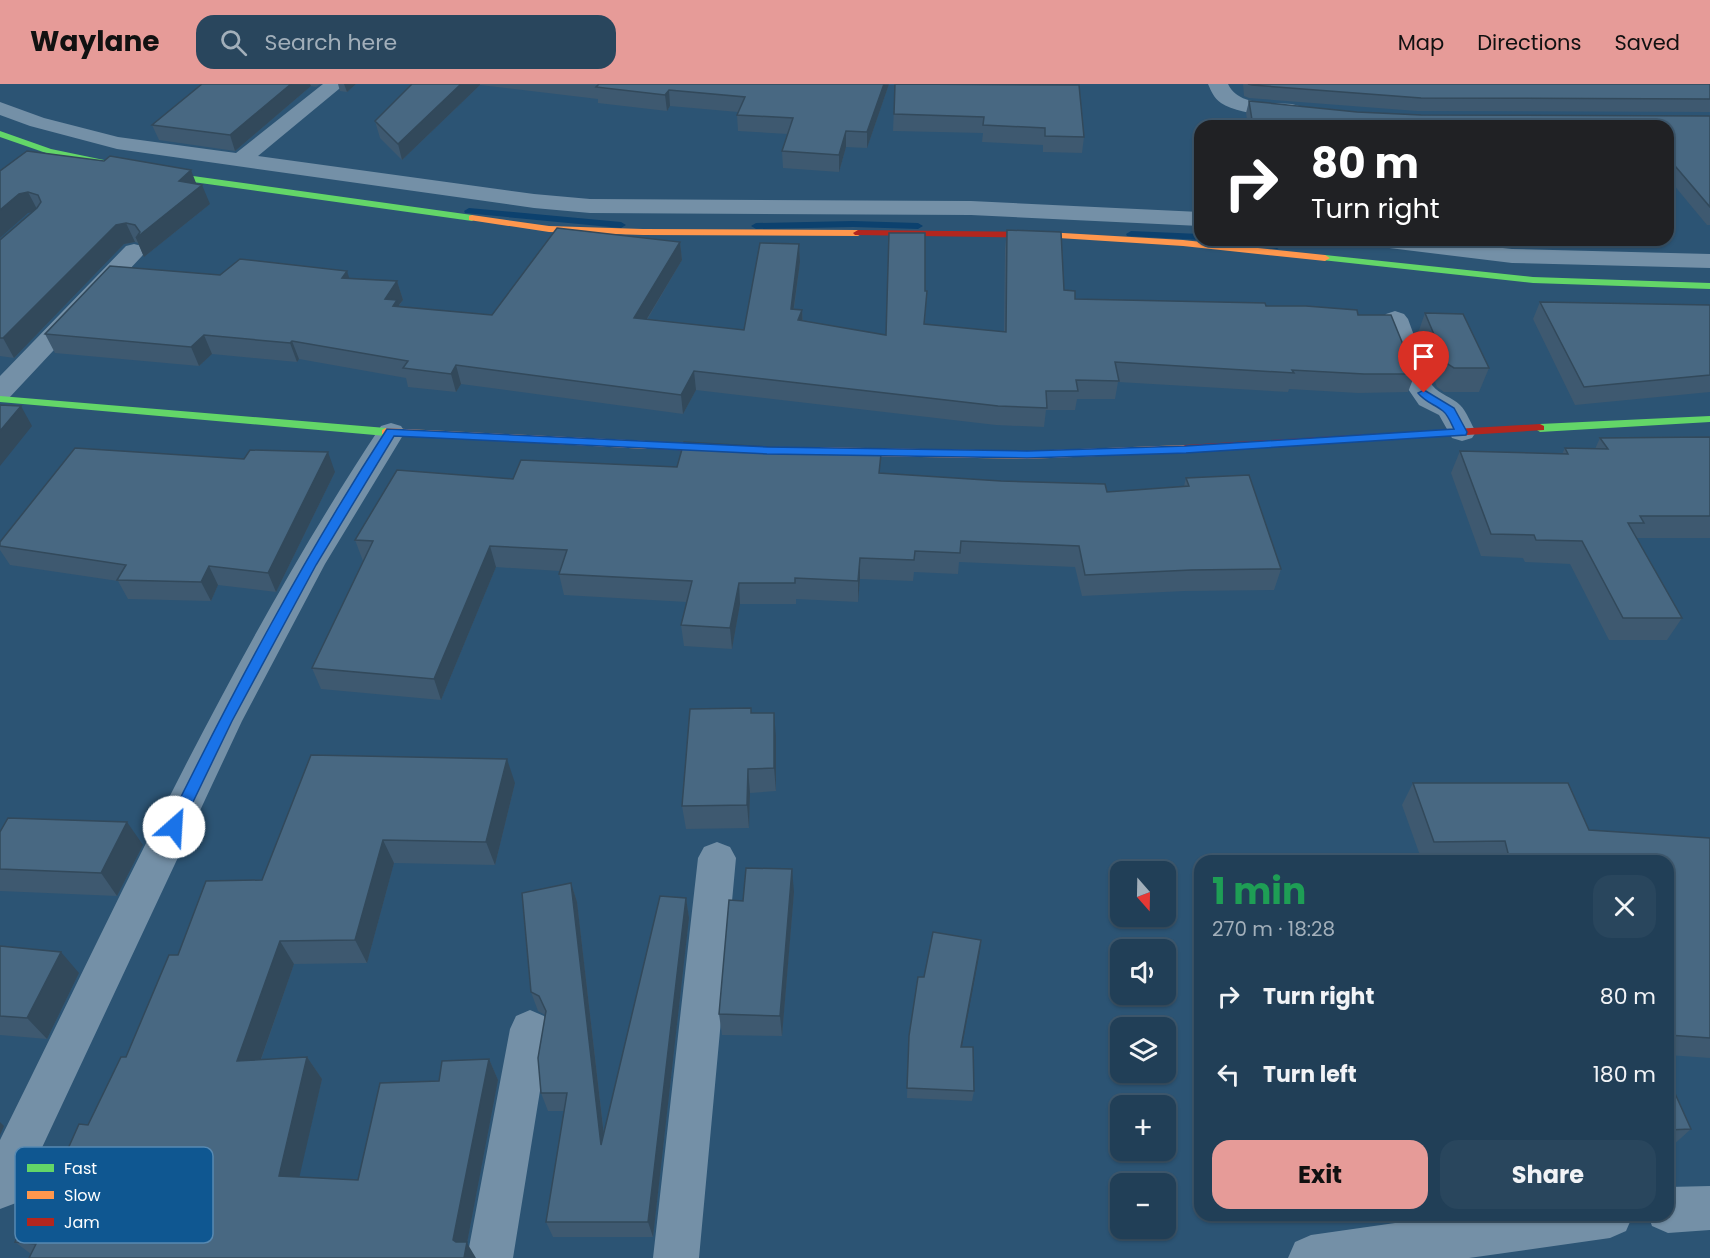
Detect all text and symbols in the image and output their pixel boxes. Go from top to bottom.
search box [196,15,616,69]
text: Waylane [30,22,160,61]
icon: search [217,26,250,59]
text: Search here [265,27,397,58]
text: Map [1398,28,1444,57]
text: Directions [1477,28,1581,57]
text: Saved [1614,28,1680,57]
text: 80 m [1311,134,1419,193]
icon: right [1212,144,1290,222]
text: Turn right [1311,190,1440,227]
pin [1398,331,1449,393]
icon: arrive [1407,340,1440,373]
position arrow [142,795,206,859]
north arrow [1110,861,1176,927]
map controls [1110,861,1176,1239]
text: 1 min [1212,866,1306,917]
button: close [1593,875,1656,938]
text: 270 m · 18:28 [1212,915,1335,943]
button: sound [1110,939,1176,1005]
icon: right [1212,980,1245,1013]
text: Turn right [1263,981,1374,1012]
text: 80 m [1600,981,1656,1012]
button: layers [1110,1017,1176,1083]
icon: left [1212,1058,1245,1091]
text: Turn left [1263,1059,1357,1090]
text: 180 m [1593,1059,1656,1090]
button: + [1110,1095,1176,1161]
button: Exit [1212,1140,1428,1209]
button: Share [1440,1140,1656,1209]
legend [15,1147,213,1243]
text: Fast [64,1157,97,1180]
button: − [1110,1173,1176,1239]
text: Slow [64,1184,101,1207]
text: Jam [64,1211,100,1234]

